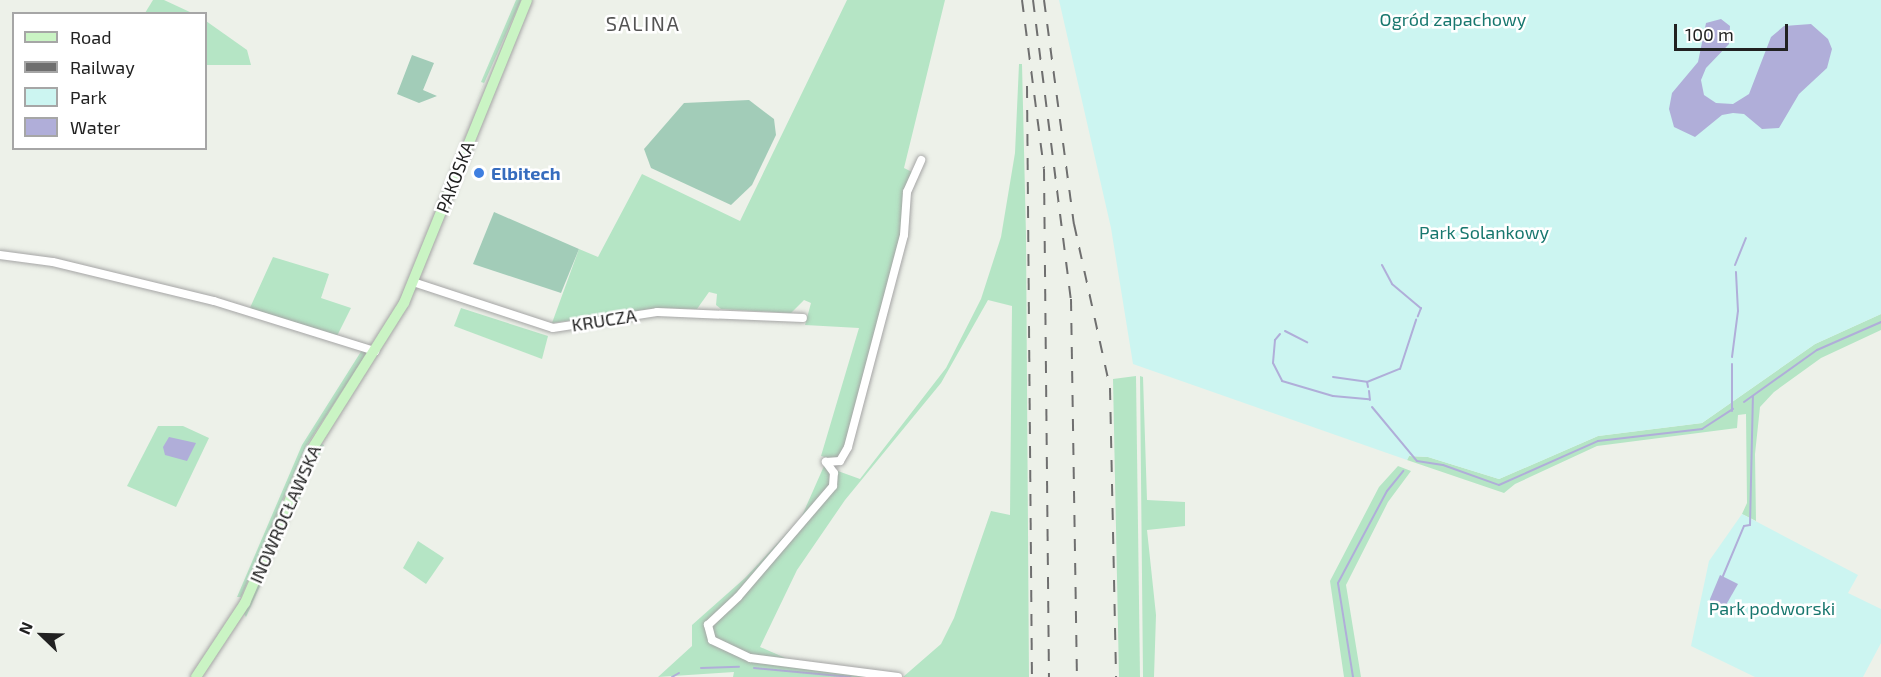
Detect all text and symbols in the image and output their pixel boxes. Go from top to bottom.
park label: Ogród zapachowy [1380,8,1526,30]
district label: SALINA [606,11,680,35]
legend [12,12,207,150]
scale bar [1677,12,1791,50]
text: 100 m [1685,23,1734,45]
text: Road [70,26,111,48]
text: Railway [70,56,135,78]
text: Park [70,86,107,108]
text: Water [70,116,120,138]
street label: PAKOSKA [431,138,479,216]
place label: Elbitech [491,162,560,184]
marker: Elbitech [472,166,486,180]
park label: Park Solankowy [1419,221,1549,243]
street label: KRUCZA [570,304,638,336]
street label: INOWROCŁAWSKA [245,442,325,586]
park label: Park podworski [1709,597,1835,619]
north arrow [12,605,72,665]
text: N [14,619,36,637]

